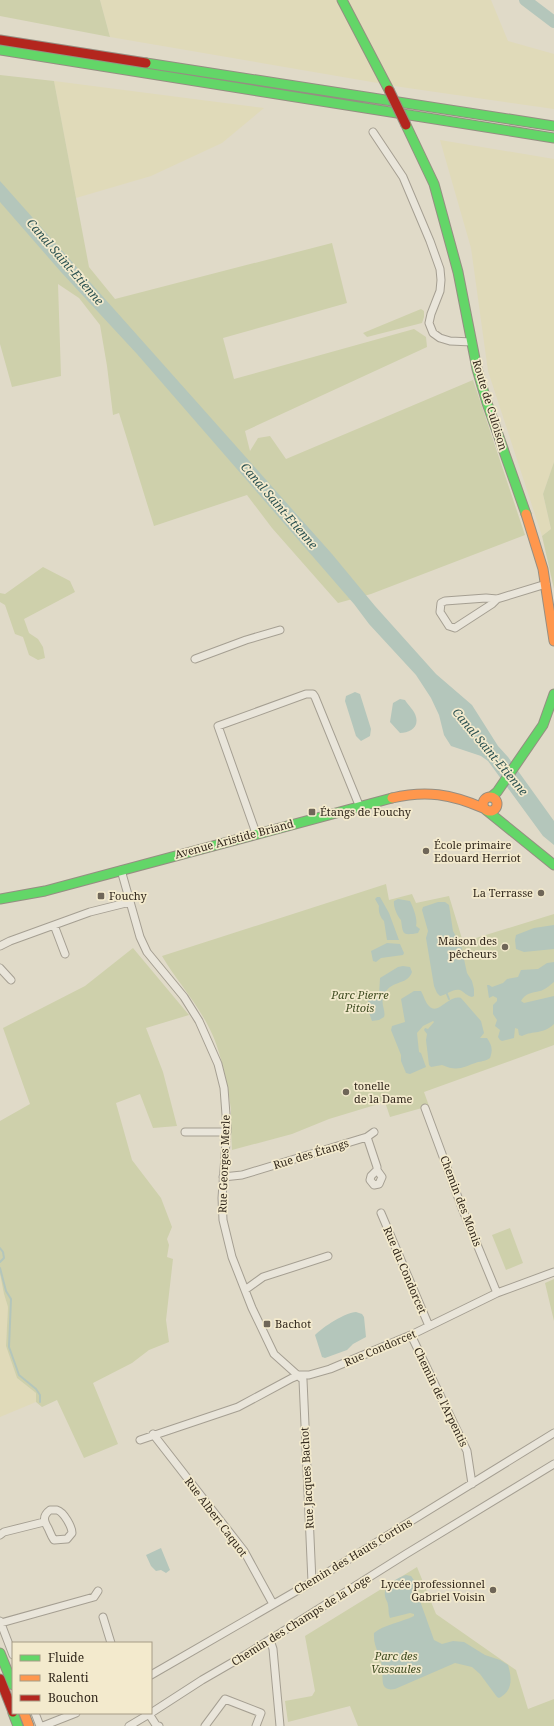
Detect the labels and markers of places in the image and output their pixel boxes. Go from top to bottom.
place label: Étangs de Fouchy [320,804,412,819]
marker: Étangs de Fouchy [307,807,317,817]
place label: École primaire Edouard Herriot [434,837,521,865]
marker: École primaire Edouard Herriot [421,846,431,856]
place label: La Terrasse [473,885,533,900]
place label: Fouchy [109,888,148,903]
marker: La Terrasse [536,888,546,898]
marker: Fouchy [96,891,106,901]
place label: Maison des pêcheurs [438,933,497,961]
marker: Maison des pêcheurs [500,942,510,952]
place label: tonelle de la Dame [354,1078,413,1106]
marker: tonelle de la Dame [341,1087,351,1097]
place label: Bachot [275,1316,311,1331]
marker: Bachot [262,1319,272,1329]
place label: Lycée professionnel Gabriel Voisin [381,1576,486,1604]
marker: Lycée professionnel Gabriel Voisin [488,1585,498,1595]

